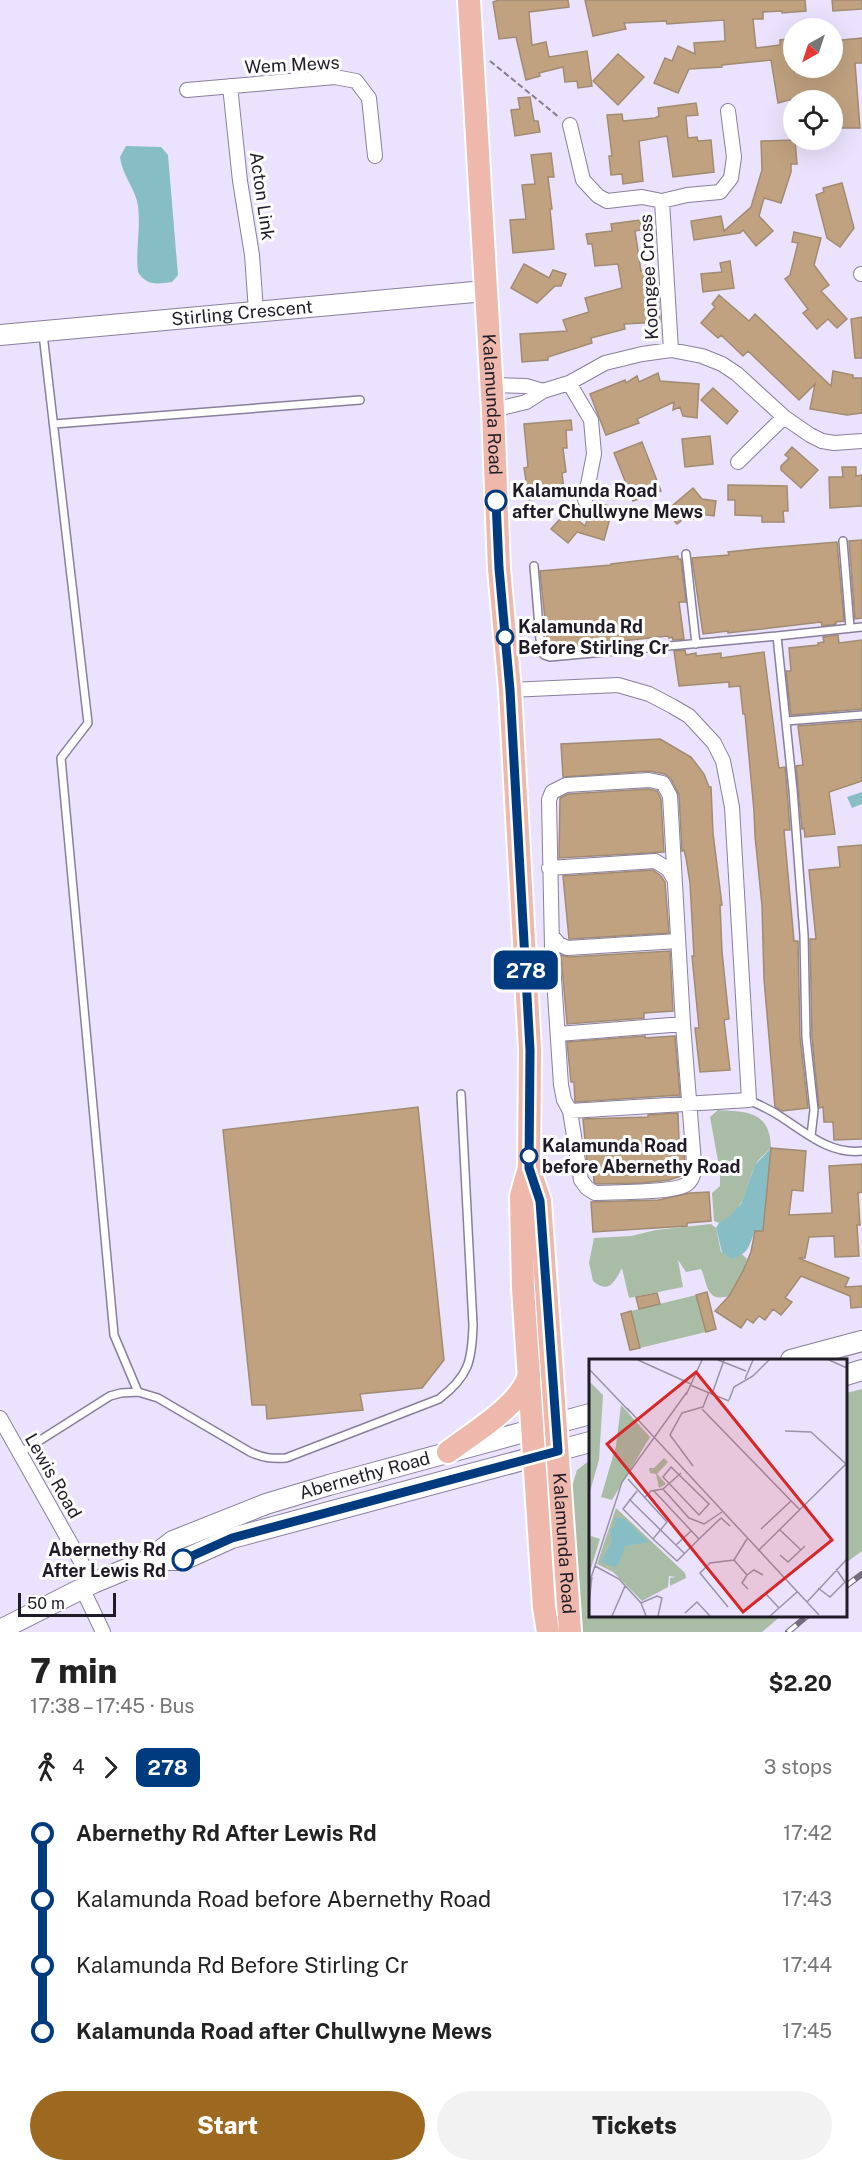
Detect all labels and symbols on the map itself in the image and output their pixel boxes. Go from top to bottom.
north arrow [783,18,843,78]
street label: Wem Mews [244,52,340,77]
street label: Acton Link [246,150,279,241]
street label: Koongee Cross [635,214,662,340]
street label: Stirling Crescent [170,296,314,329]
street label: Kalamunda Road [479,333,506,476]
place label: Kalamunda Road after Chullwyne Mews [512,480,703,522]
marker: Kalamunda Road after Chullwyne Mews [485,490,507,512]
place label: Kalamunda Rd Before Stirling Cr [518,616,669,658]
marker: Kalamunda Rd Before Stirling Cr [496,628,514,646]
line badge: 278 [492,950,560,990]
place label: Kalamunda Road before Abernethy Road [542,1135,740,1177]
marker: Kalamunda Road before Abernethy Road [520,1147,538,1165]
inset map [589,1359,847,1617]
street label: Lewis Road [21,1430,86,1522]
street label: Abernethy Road [297,1447,432,1503]
street label: Kalamunda Road [549,1472,580,1615]
place label: Abernethy Rd After Lewis Rd [42,1539,166,1581]
marker: Abernethy Rd After Lewis Rd [172,1549,194,1571]
scale bar [18,1590,116,1618]

